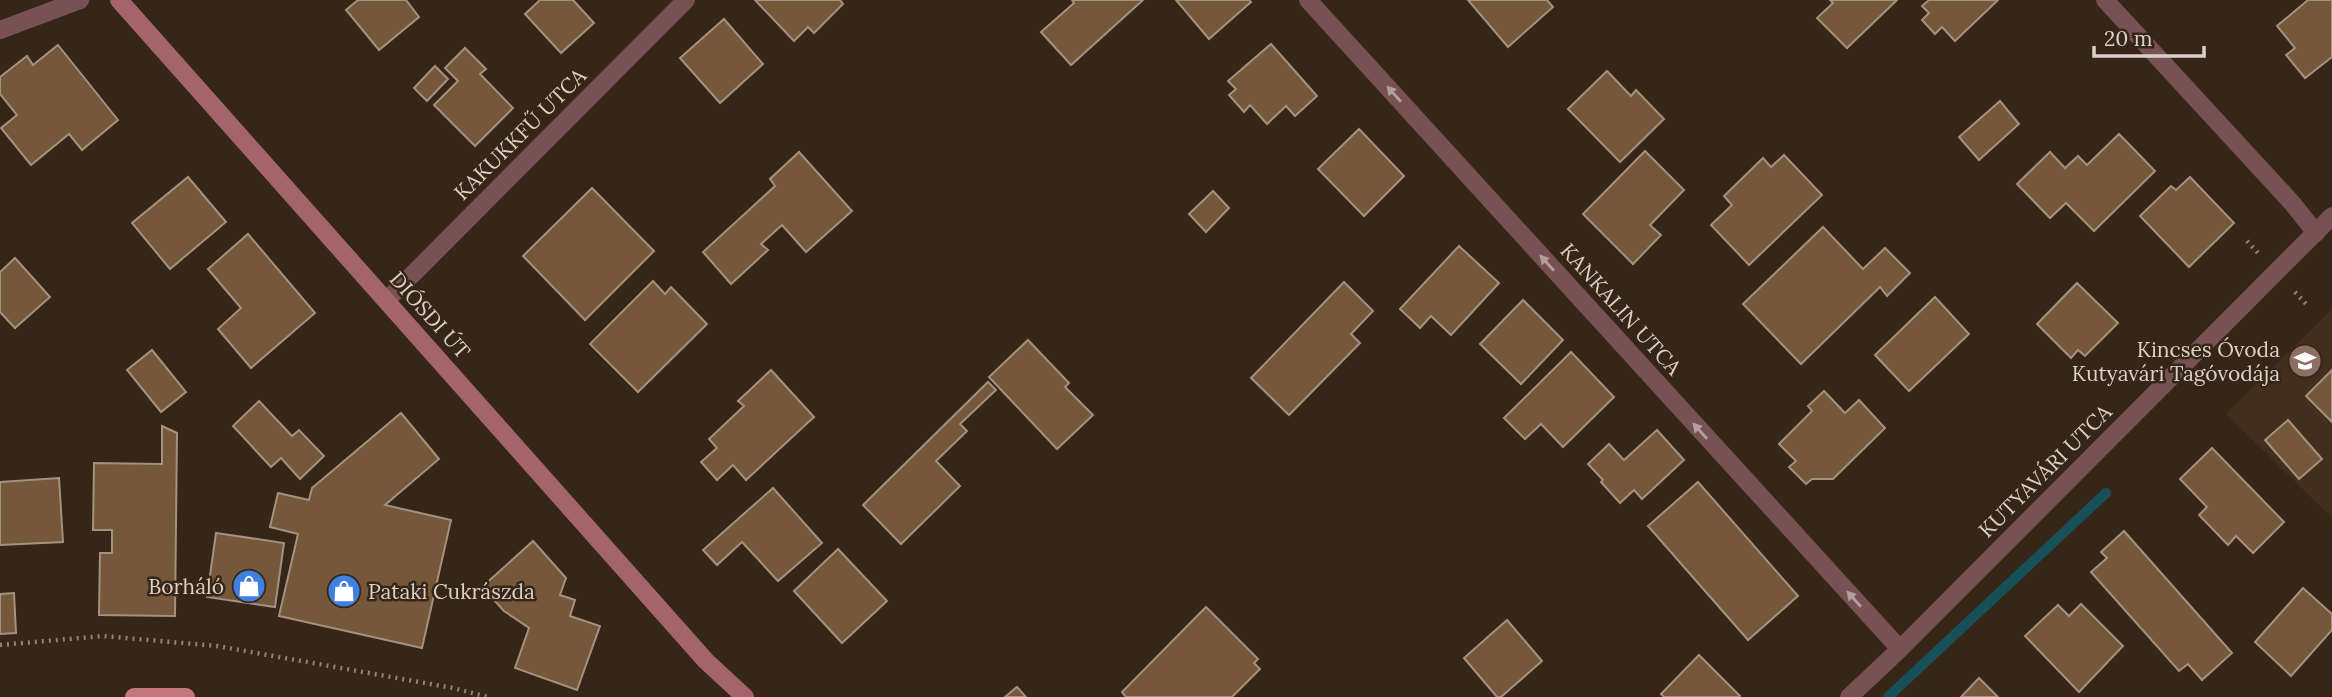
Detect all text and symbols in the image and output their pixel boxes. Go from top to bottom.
scale bar [2094,14,2204,58]
text: 20 m [2104,25,2153,52]
street label: KAKUKKFŰ UTCA [448,62,592,206]
one-way arrow [1386,85,1402,103]
street label: KANKALIN UTCA [1555,237,1688,381]
one-way arrow [1539,254,1555,272]
street label: DIÓSDI ÚT [384,266,476,364]
place label: Kincses Óvoda Kutyavári Tagóvodája [2072,336,2280,387]
school or university icon: Kincses Óvoda Kutyavári Tagóvodája [2286,342,2324,380]
street label: KUTYAVÁRI UTCA [1973,398,2118,543]
one-way arrow [1693,423,1709,440]
shop icon: Borháló [230,567,268,605]
shop icon: Pataki Cukrászda [325,572,363,610]
place label: Borháló [148,573,224,600]
place label: Pataki Cukrászda [368,578,535,605]
one-way arrow [1846,591,1862,608]

